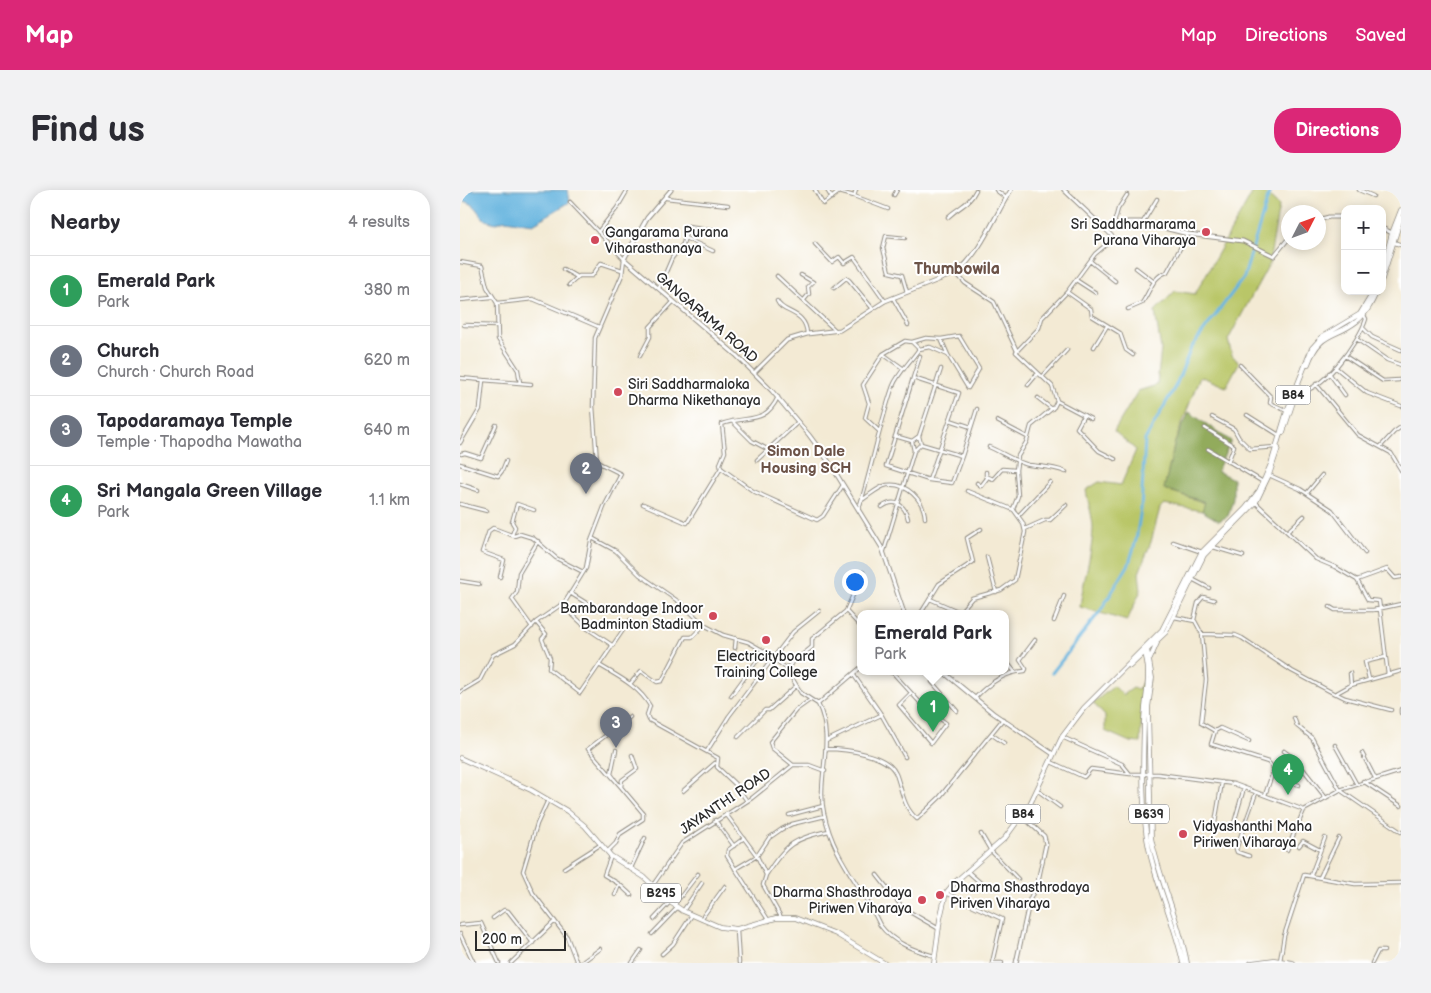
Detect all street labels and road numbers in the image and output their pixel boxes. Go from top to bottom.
street label: GANGARAMA ROAD [652,268,761,366]
road number: B84 [1276,386,1310,404]
street label: JAYANTHI ROAD [677,765,774,838]
road number: B84 [1006,804,1040,824]
road number: B639 [1129,804,1169,824]
road number: B295 [641,884,681,902]

